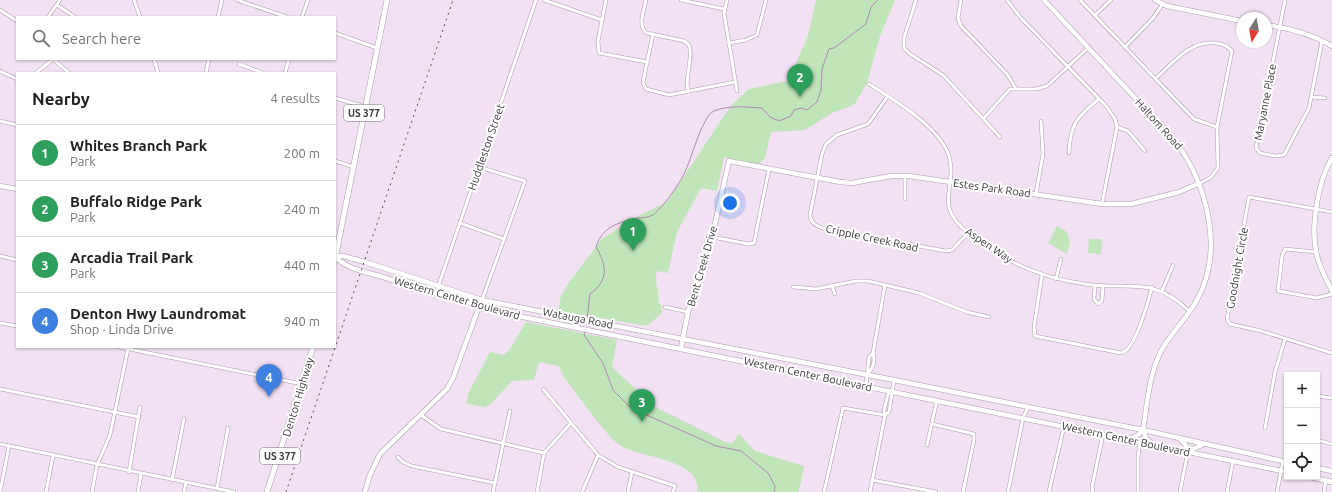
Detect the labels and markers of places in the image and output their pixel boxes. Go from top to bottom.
pin: 2 [787,64,813,97]
pin: 1 [620,218,646,251]
pin: 4 [256,364,282,397]
pin: 3 [629,389,655,422]

